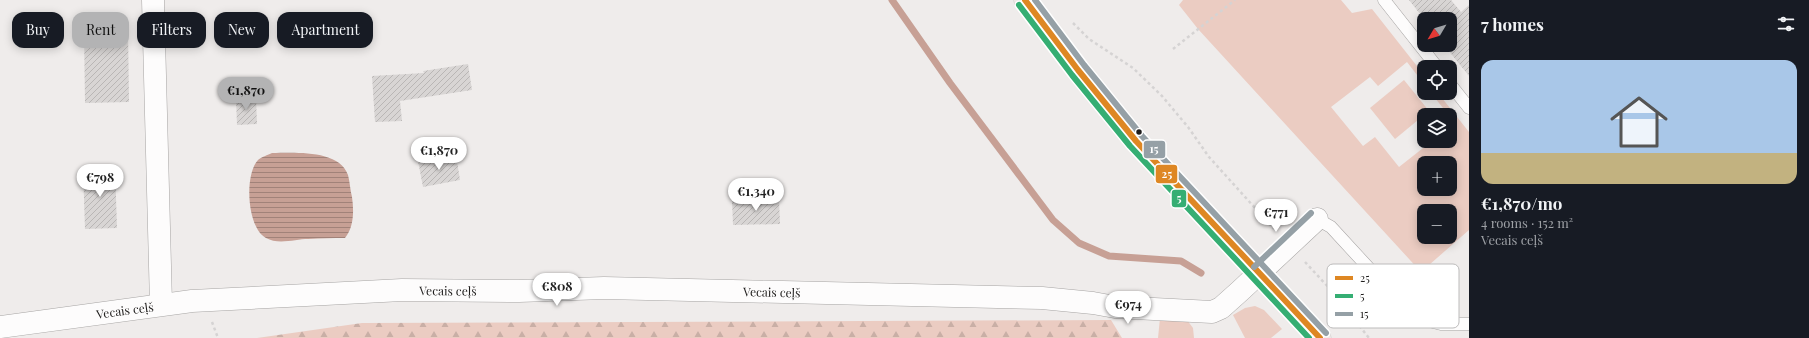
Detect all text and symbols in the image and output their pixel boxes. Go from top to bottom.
chip: Buy [12,12,64,48]
chip: Rent [72,12,129,48]
chip: Filters [137,12,206,48]
chip: New [214,12,269,48]
chip: Apartment [277,12,373,48]
north arrow [1417,12,1457,52]
map controls [1417,12,1457,244]
text: 7 homes [1481,13,1544,35]
icon: filters [1775,13,1797,35]
button: locate [1417,60,1457,100]
pin: €1,870 [213,77,279,111]
text: €1,870 [227,81,265,98]
icon: home [1603,86,1675,158]
button: layers [1417,108,1457,148]
unlabelled marker [1134,127,1144,137]
pin: €1,870 [406,137,472,171]
line badge: 15 [1143,140,1166,159]
text: €1,870 [420,141,458,158]
text: 15 [1149,141,1159,156]
button: + [1417,156,1457,196]
pin: €798 [76,164,124,198]
line badge: 25 [1155,164,1178,184]
text: 25 [1162,166,1172,181]
text: €798 [86,168,114,185]
pin: €1,340 [723,178,789,212]
text: €1,340 [737,182,775,199]
line badge: 5 [1171,189,1187,208]
text: 5 [1176,190,1182,205]
text: €1,870/mo [1481,192,1562,214]
pin: €771 [1252,199,1300,233]
text: €771 [1263,203,1289,220]
button: − [1417,204,1457,244]
text: 4 rooms · 152 m² [1481,214,1573,231]
text: Vecais ceļš [1481,231,1543,248]
legend [1327,264,1459,328]
text: 25 [1360,270,1370,285]
pin: €808 [533,273,581,307]
text: €808 [541,277,573,294]
street label: Vecais ceļš [418,282,477,299]
street label: Vecais ceļš [742,283,801,300]
text: 5 [1360,288,1365,303]
pin: €974 [1104,291,1152,325]
text: €974 [1114,295,1142,312]
street label: Vecais ceļš [94,298,154,322]
text: 15 [1360,306,1369,321]

